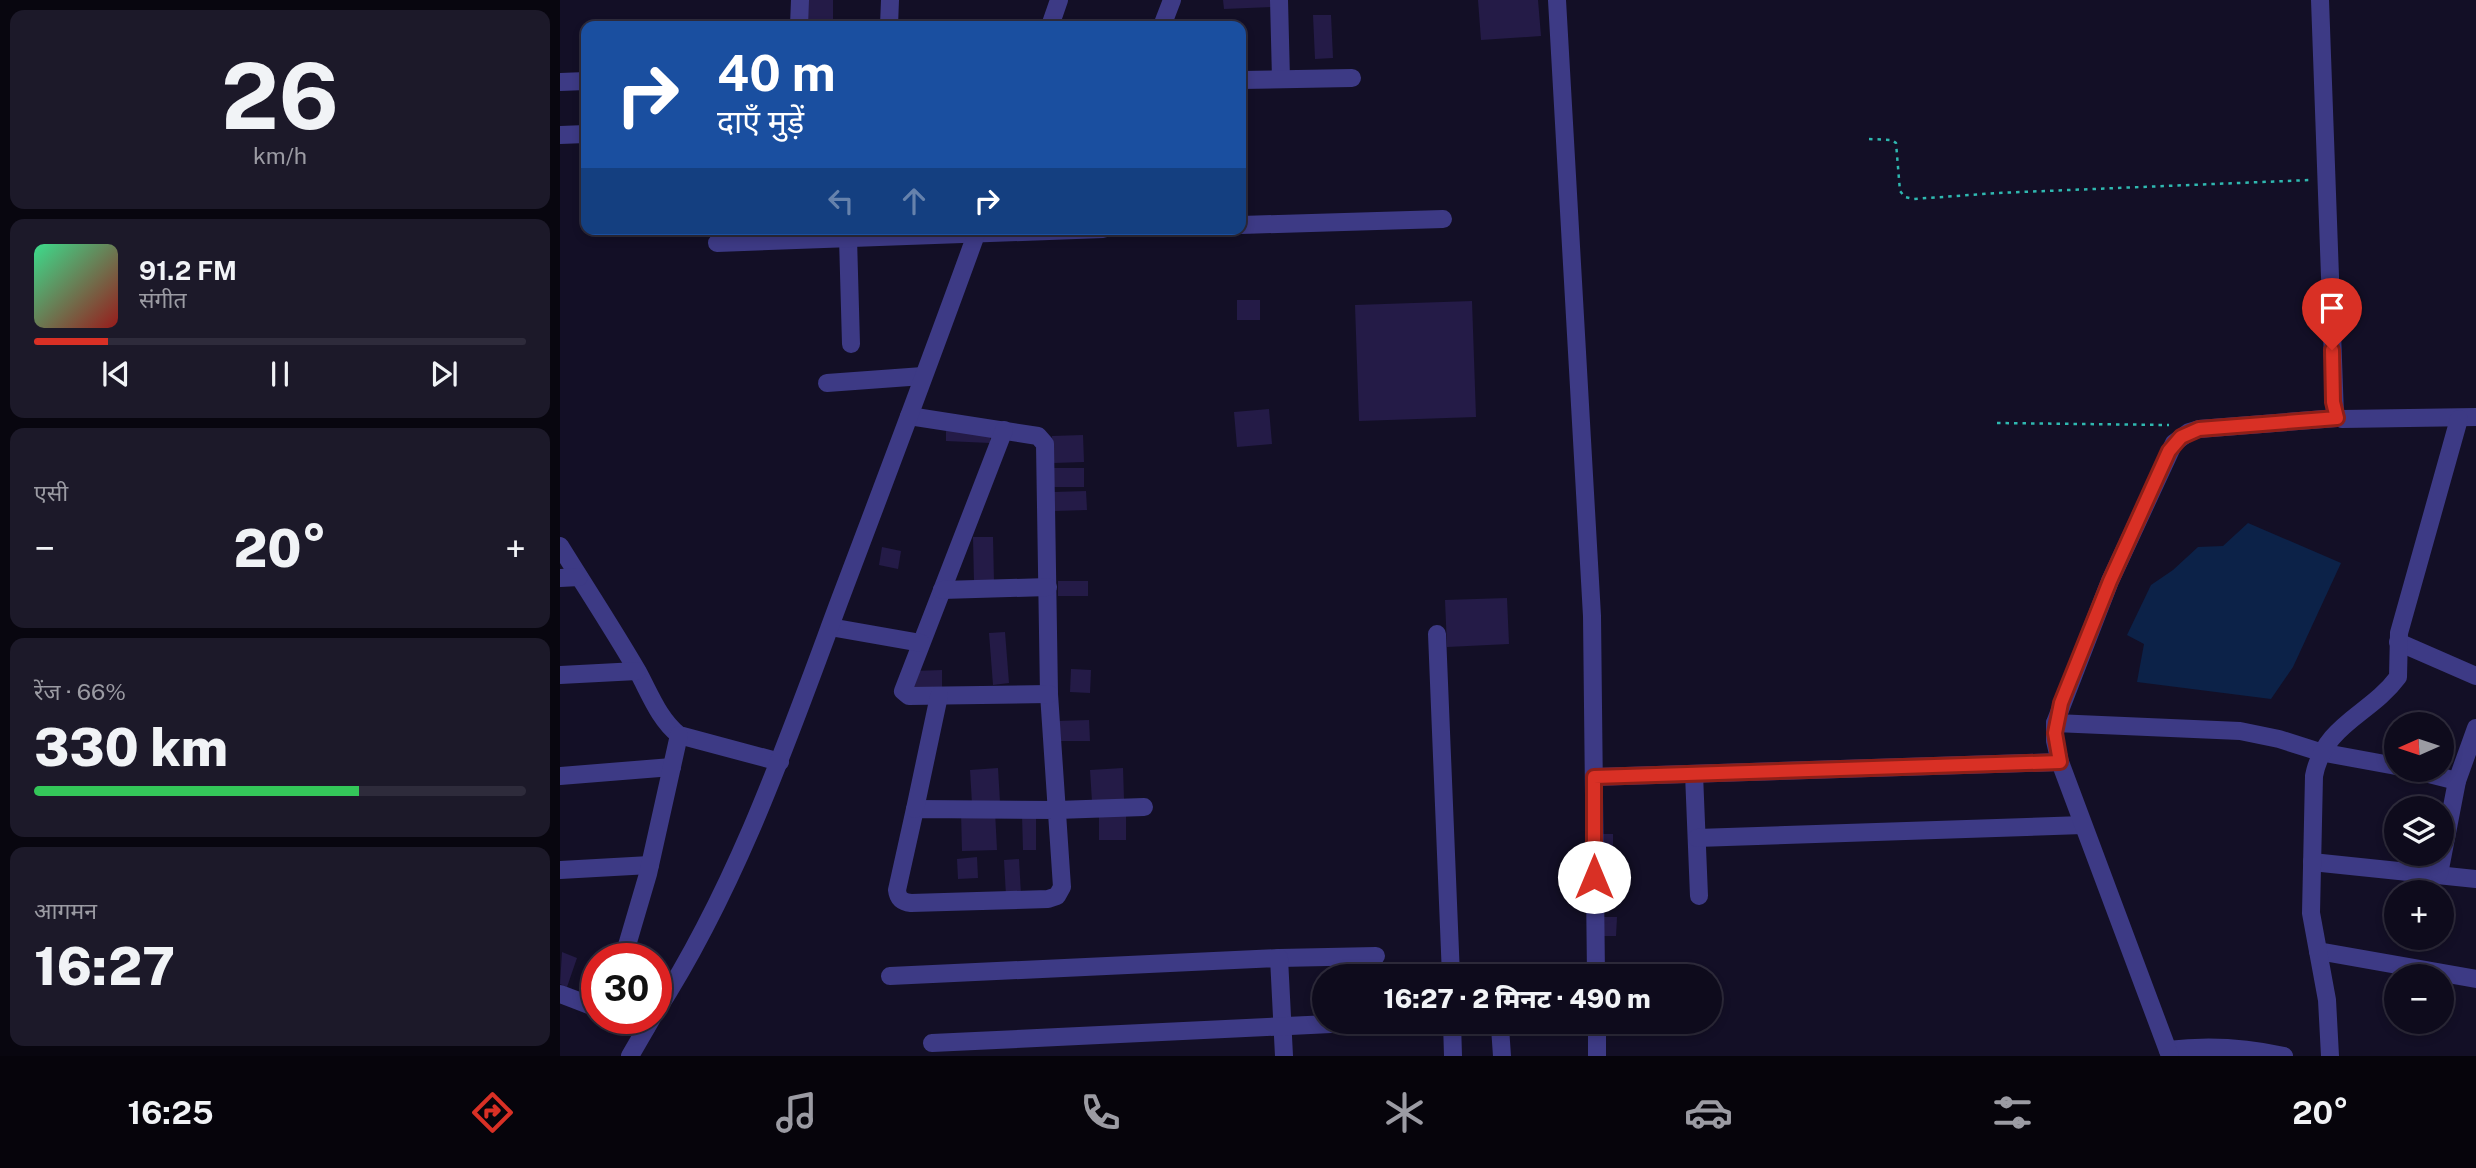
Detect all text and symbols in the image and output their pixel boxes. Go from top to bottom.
text: 26 [221,43,339,149]
text: 40 m [717,44,836,102]
icon: right [602,49,693,140]
text: दाएँ मुड़ें [717,103,804,140]
text: km/h [253,142,307,169]
icon: left [822,182,860,220]
icon: ahead [895,182,933,220]
icon: right [968,182,1006,220]
text: 91.2 FM [139,255,237,286]
pin [2302,278,2362,350]
text: संगीत [139,286,187,313]
icon: arrive [2313,289,2351,327]
icon: previous [97,355,135,393]
icon: pause [261,355,299,393]
icon: next [425,355,463,393]
text: एसी [34,479,68,506]
text: 20° [233,518,327,579]
text: − [34,526,55,571]
text: + [505,526,526,571]
text: रेंज · 66% [34,678,126,705]
north arrow [2384,712,2454,782]
map controls [2384,712,2454,1034]
text: 330 km [34,717,228,778]
button: layers [2384,796,2454,866]
position arrow [1557,840,1631,914]
button: + [2384,880,2454,950]
text: आगमन [34,897,97,924]
text: 16:27 [34,936,175,997]
speed limit sign: 30 [581,943,672,1034]
button: − [2384,964,2454,1034]
text: 16:27 · 2 मिनट · 490 m [1383,983,1651,1014]
icon: directions [468,1088,517,1137]
icon: music [772,1088,821,1137]
icon: phone [1076,1088,1125,1137]
icon: climate [1380,1088,1429,1137]
icon: car [1684,1088,1733,1137]
icon: filters [1988,1088,2037,1137]
text: 16:25 [127,1094,214,1131]
text: 20° [2292,1094,2348,1131]

